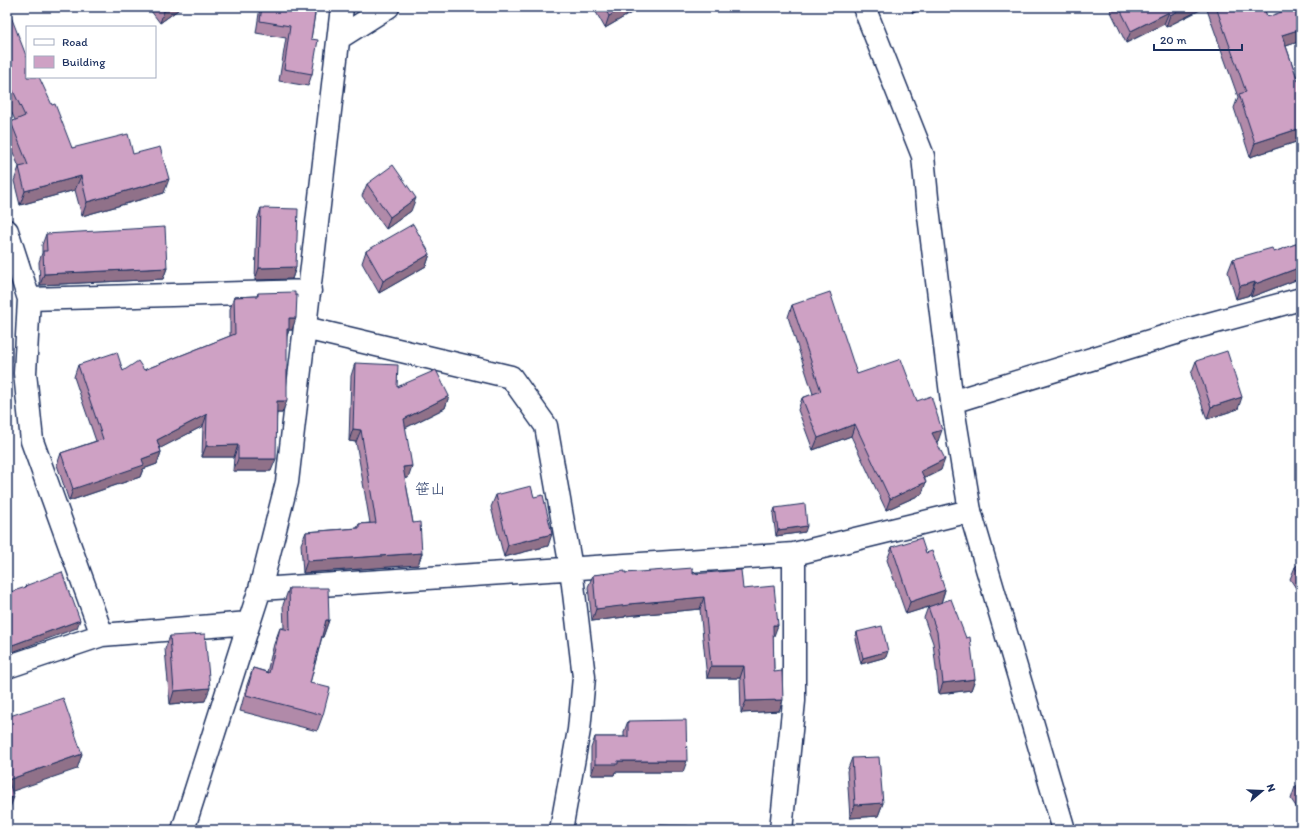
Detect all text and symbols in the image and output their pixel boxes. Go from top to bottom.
legend [26,26,156,78]
scale bar [1154,26,1242,52]
text: 20 m [1160,33,1187,47]
text: Road [62,35,88,49]
text: Building [62,55,106,69]
district label: 笹山 [415,480,445,498]
north arrow [1242,771,1282,811]
text: N [1264,782,1278,794]

